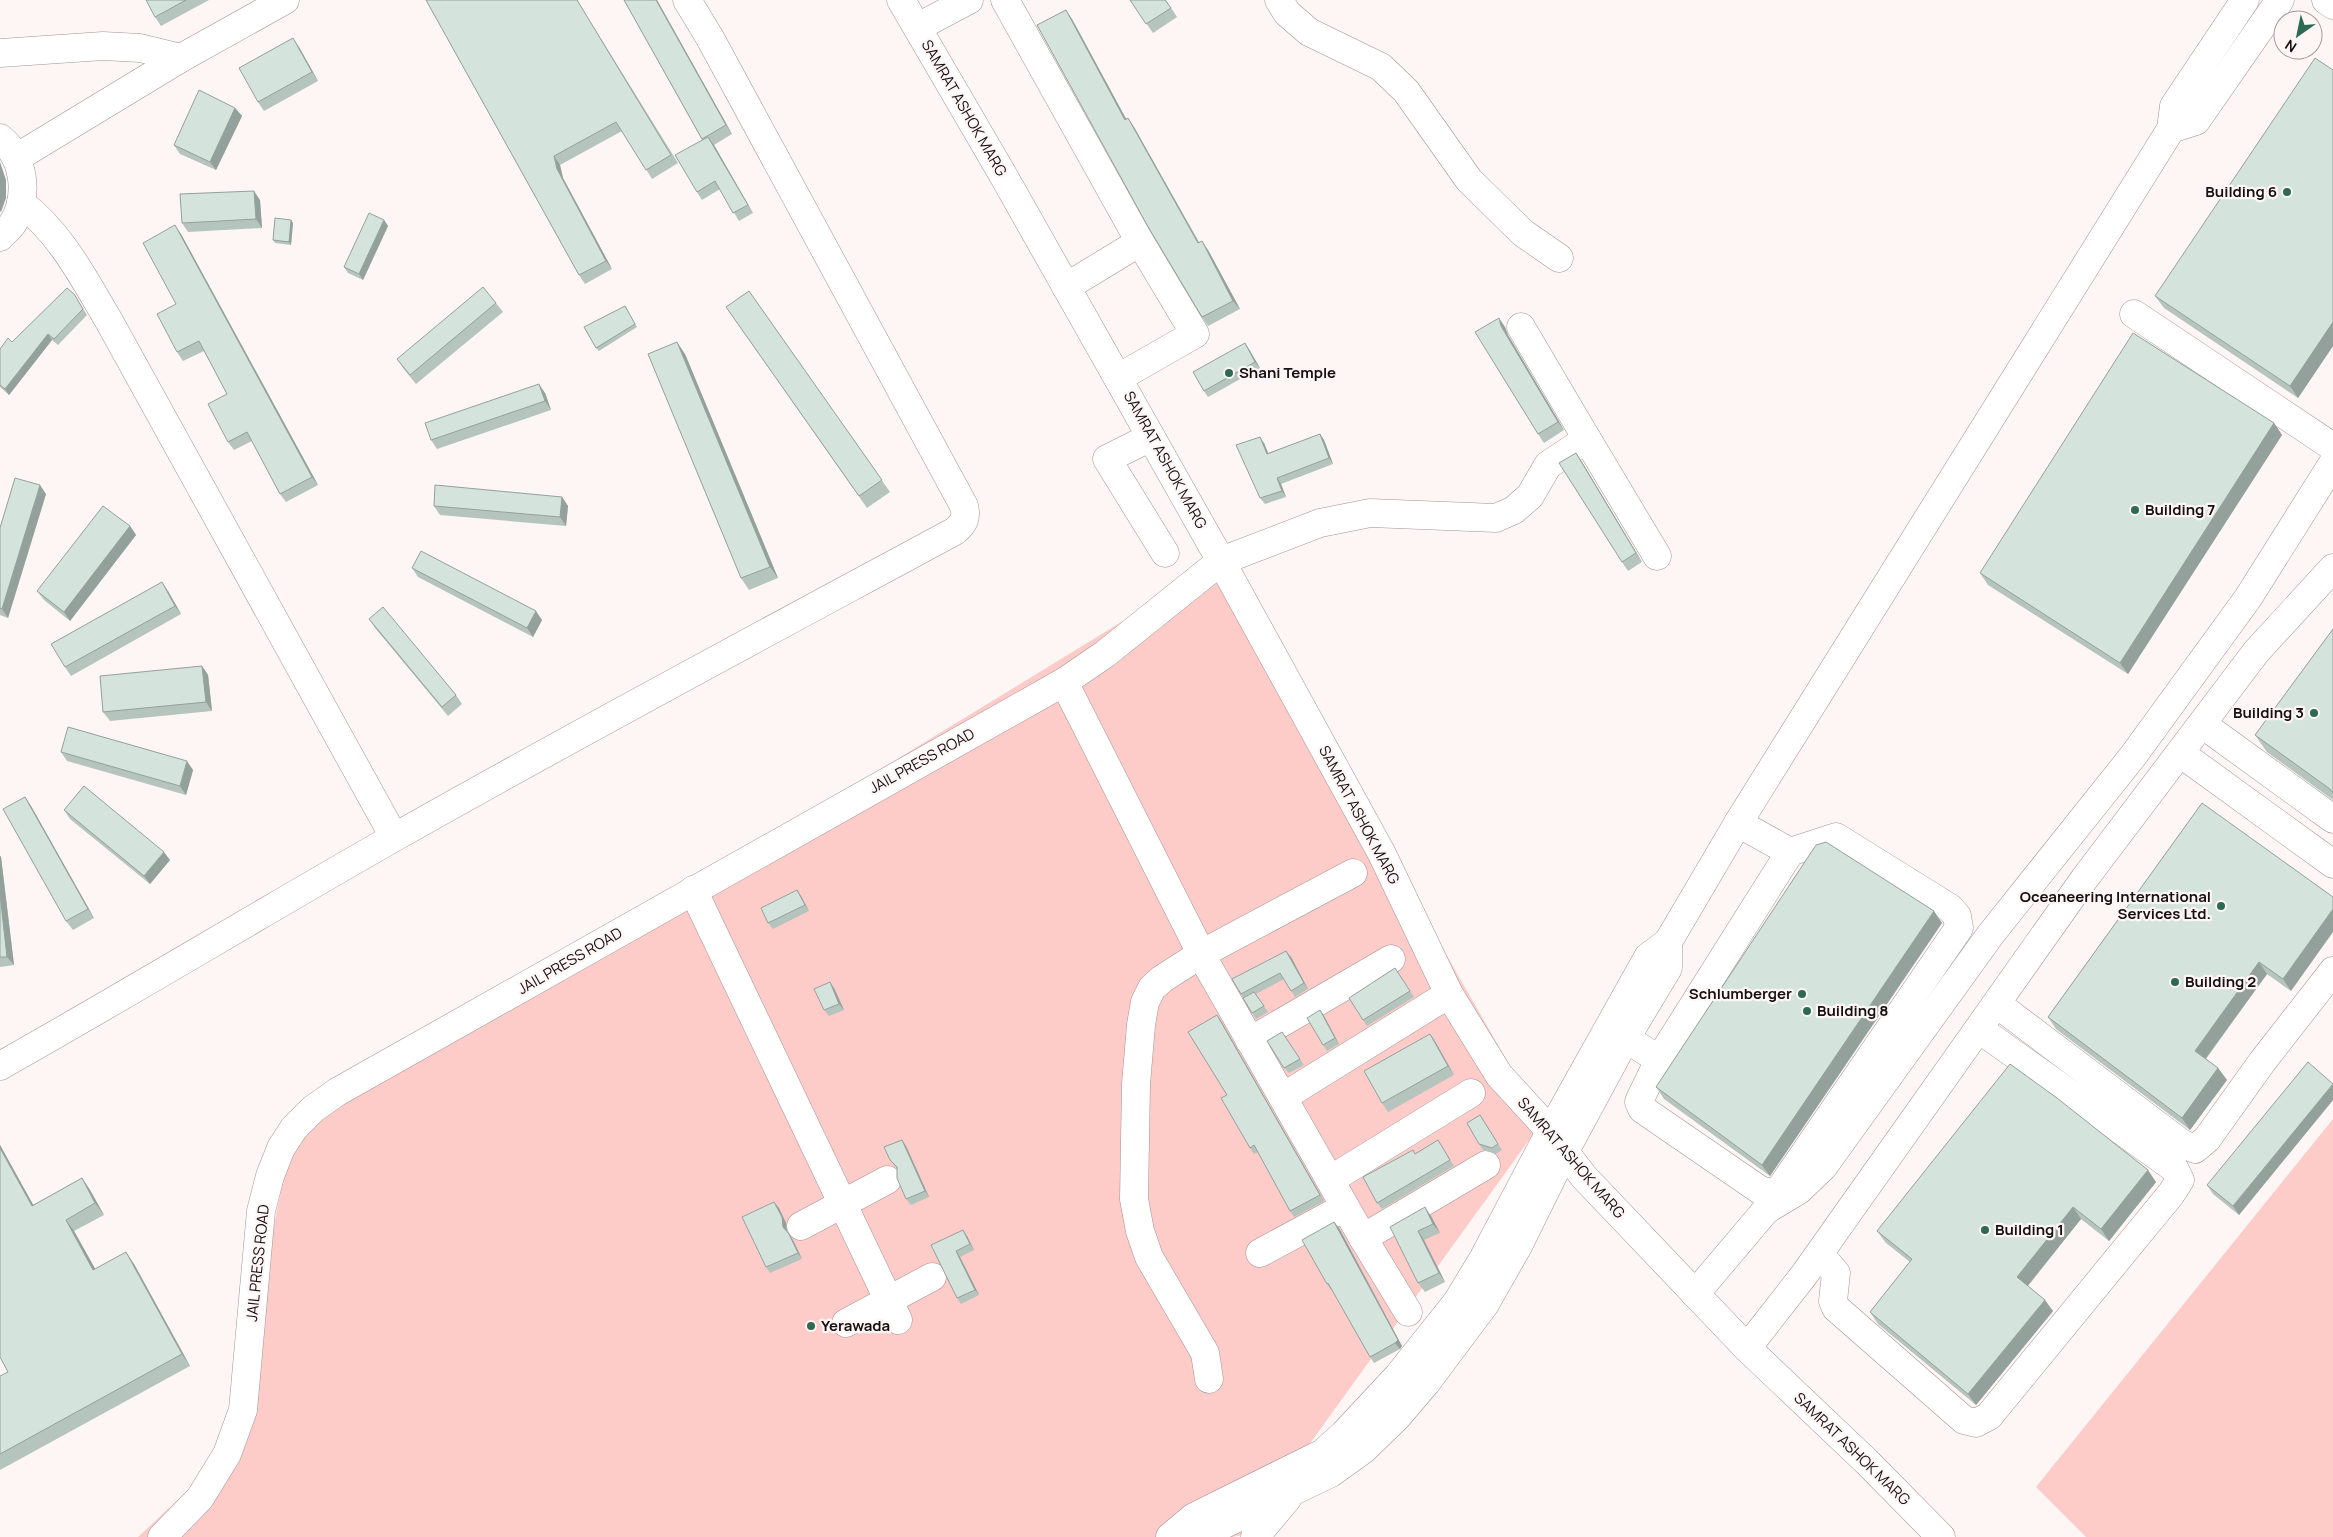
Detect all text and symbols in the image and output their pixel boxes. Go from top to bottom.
north arrow [2273,10,2323,60]
street label: SAMRAT ASHOK MARG [917,36,1012,180]
text: N [2281,36,2300,57]
place label: Building 6 [2205,181,2277,202]
marker: Building 6 [2281,186,2293,198]
place label: Shani Temple [1239,362,1336,383]
marker: Shani Temple [1223,367,1235,379]
street label: SAMRAT ASHOK MARG [1119,387,1212,533]
place label: Building 7 [2145,499,2215,520]
marker: Building 7 [2129,504,2141,516]
place label: Building 3 [2233,702,2304,723]
marker: Building 3 [2308,707,2320,719]
street label: JAIL PRESS ROAD [865,723,978,798]
street label: SAMRAT ASHOK MARG [1314,742,1405,888]
place label: Oceaneering International Services Ltd. [2020,886,2211,924]
marker: Oceaneering International Services Ltd. [2215,900,2227,912]
street label: JAIL PRESS ROAD [514,922,626,999]
place label: Building 2 [2185,971,2256,992]
marker: Building 2 [2169,976,2181,988]
place label: Schlumberger [1689,983,1792,1004]
marker: Schlumberger [1796,988,1808,1000]
place label: Building 8 [1817,1000,1889,1021]
marker: Building 8 [1801,1005,1813,1017]
street label: SAMRAT ASHOK MARG [1513,1093,1630,1223]
street label: JAIL PRESS ROAD [241,1203,274,1322]
place label: Building 1 [1995,1219,2064,1240]
marker: Building 1 [1979,1224,1991,1236]
place label: Yerawada [821,1315,890,1336]
marker: Yerawada [805,1320,817,1332]
street label: SAMRAT ASHOK MARG [1790,1388,1915,1510]

